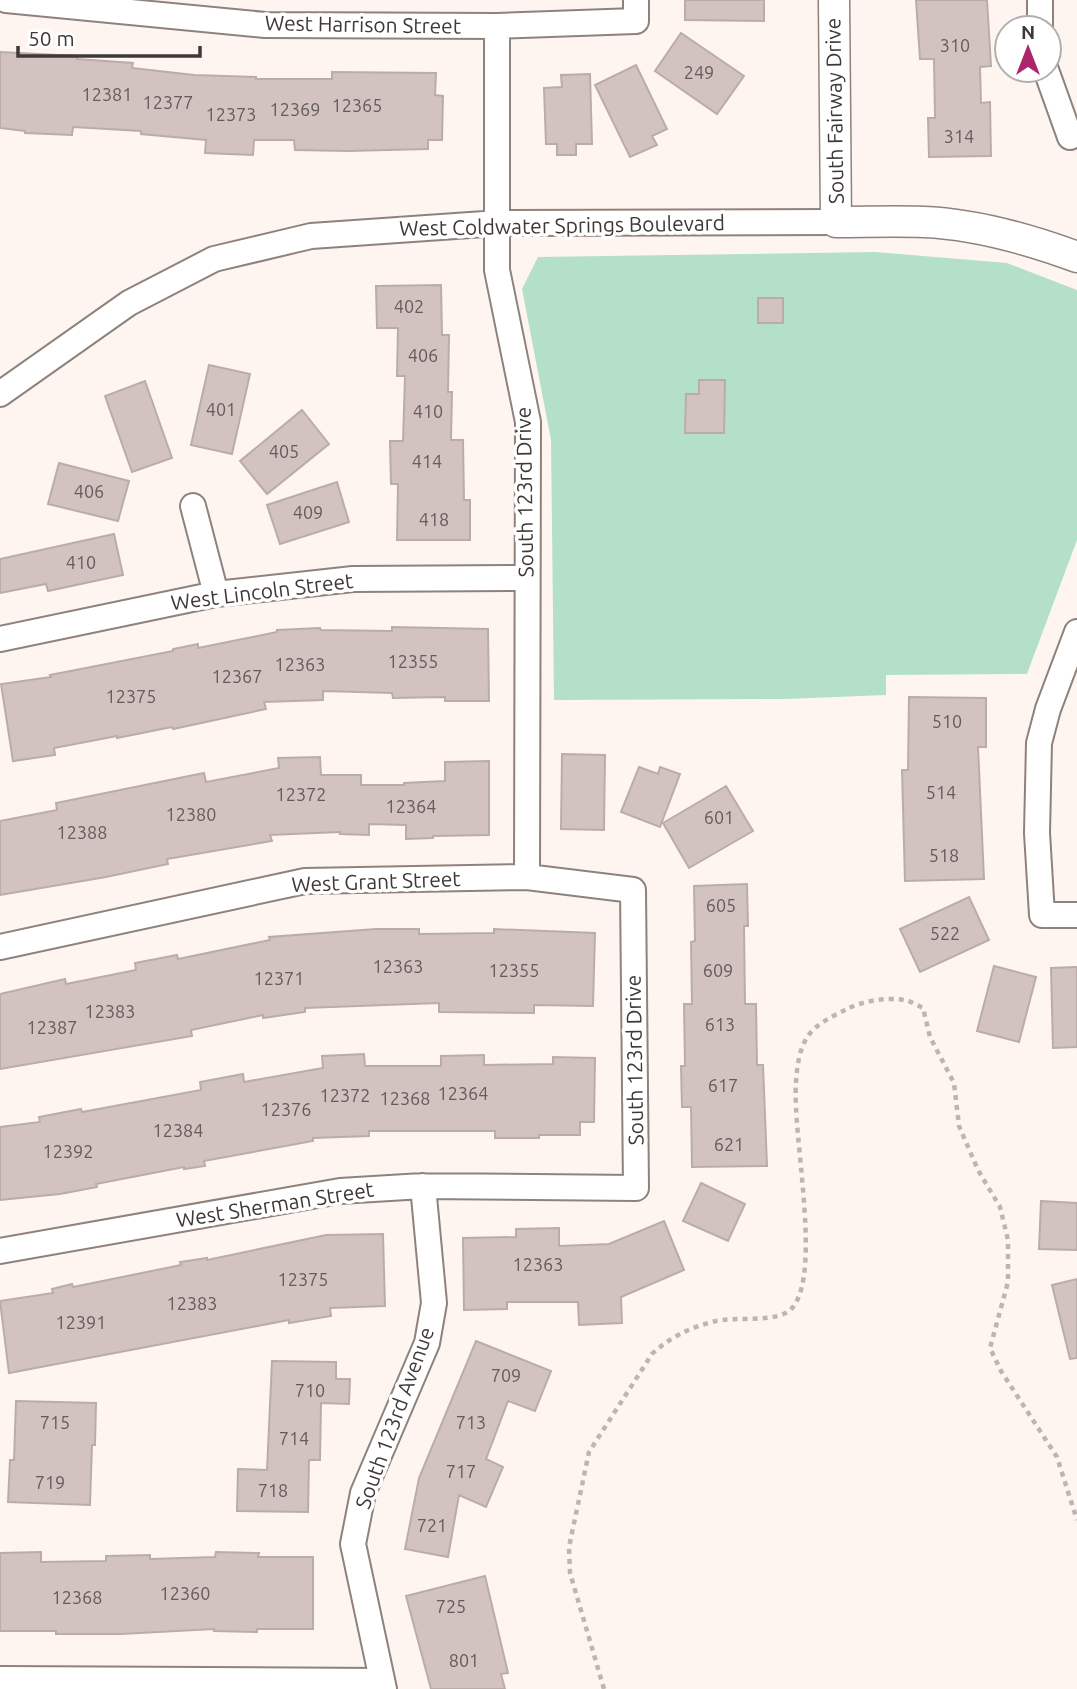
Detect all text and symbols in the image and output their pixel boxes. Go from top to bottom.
street label: West Harrison Street [265,10,461,38]
scale bar [18,14,200,58]
north arrow [993,14,1063,84]
street label: South Fairway Drive [820,18,848,204]
text: N [1021,21,1035,43]
text: 50 m [28,26,75,50]
house number: 310 [940,35,970,55]
house number: 249 [684,62,714,82]
house number: 12381 [82,84,132,104]
house number: 12377 [143,92,193,112]
house number: 12365 [332,95,382,115]
house number: 12369 [270,99,320,119]
house number: 12373 [206,104,256,124]
house number: 314 [944,126,974,146]
street label: West Coldwater Springs Boulevard [399,210,725,240]
house number: 402 [394,296,424,316]
house number: 406 [408,345,438,365]
house number: 401 [206,399,236,419]
house number: 410 [413,401,443,421]
street label: South 123rd Drive [511,407,537,577]
house number: 405 [269,441,299,461]
house number: 414 [412,451,442,471]
house number: 406 [74,481,104,501]
house number: 409 [293,502,323,522]
house number: 418 [419,509,449,529]
house number: 410 [66,552,96,572]
street label: West Lincoln Street [169,568,354,614]
house number: 12355 [388,651,438,671]
house number: 12363 [275,654,325,674]
house number: 12367 [212,666,262,686]
house number: 12375 [106,686,156,706]
house number: 510 [932,711,962,731]
house number: 514 [926,782,956,802]
house number: 12372 [276,784,326,804]
house number: 12364 [386,796,436,816]
house number: 12380 [166,804,216,824]
house number: 601 [704,807,734,827]
house number: 12388 [57,822,107,842]
house number: 518 [929,845,959,865]
street label: West Grant Street [291,866,461,896]
house number: 605 [706,895,736,915]
house number: 522 [930,923,960,943]
house number: 12363 [373,956,423,976]
house number: 12355 [489,960,539,980]
house number: 609 [703,960,733,980]
house number: 12371 [254,968,304,988]
street label: South 123rd Drive [621,975,647,1145]
house number: 12383 [85,1001,135,1021]
house number: 613 [705,1014,735,1034]
house number: 12387 [27,1017,77,1037]
house number: 617 [708,1075,738,1095]
house number: 12364 [438,1083,488,1103]
house number: 12372 [320,1085,370,1105]
house number: 12368 [380,1088,430,1108]
house number: 12376 [261,1099,311,1119]
house number: 12384 [153,1120,203,1140]
house number: 621 [714,1134,744,1154]
house number: 12392 [43,1141,93,1161]
street label: West Sherman Street [174,1177,375,1231]
house number: 12363 [513,1254,563,1274]
house number: 12375 [278,1269,328,1289]
house number: 12383 [167,1293,217,1313]
house number: 12391 [56,1312,106,1332]
street label: South 123rd Avenue [350,1324,438,1512]
house number: 709 [491,1365,521,1385]
house number: 710 [295,1380,325,1400]
house number: 715 [40,1412,70,1432]
house number: 713 [456,1412,486,1432]
house number: 714 [279,1428,309,1448]
house number: 717 [446,1461,476,1481]
house number: 719 [35,1472,65,1492]
house number: 718 [258,1480,288,1500]
house number: 721 [417,1515,447,1535]
house number: 12360 [160,1583,210,1603]
house number: 12368 [52,1587,102,1607]
house number: 725 [436,1596,466,1616]
house number: 801 [449,1650,479,1670]

